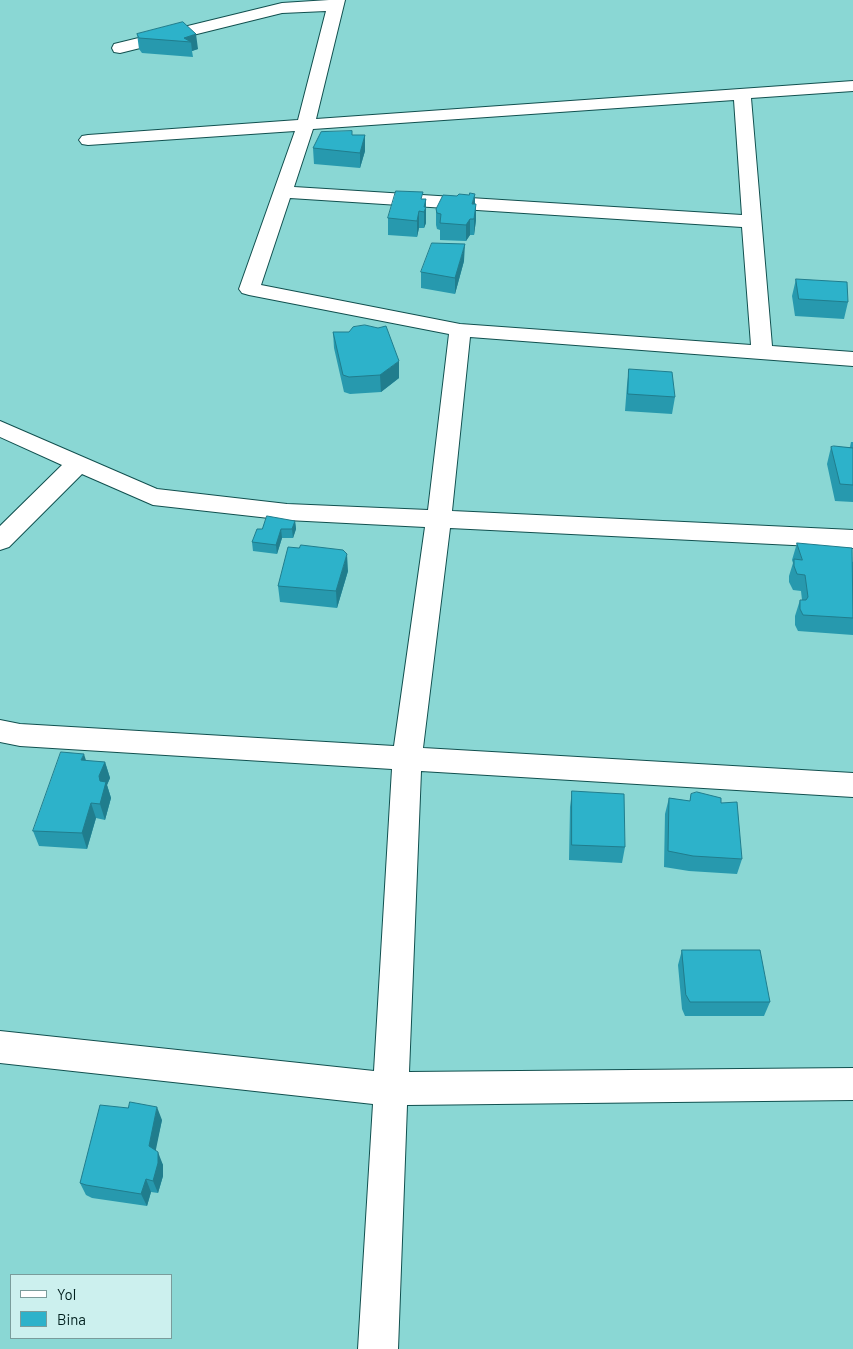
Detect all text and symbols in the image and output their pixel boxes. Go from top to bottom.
legend [10,1274,172,1339]
text: Yol [57,1285,76,1303]
text: Bina [57,1310,86,1328]

